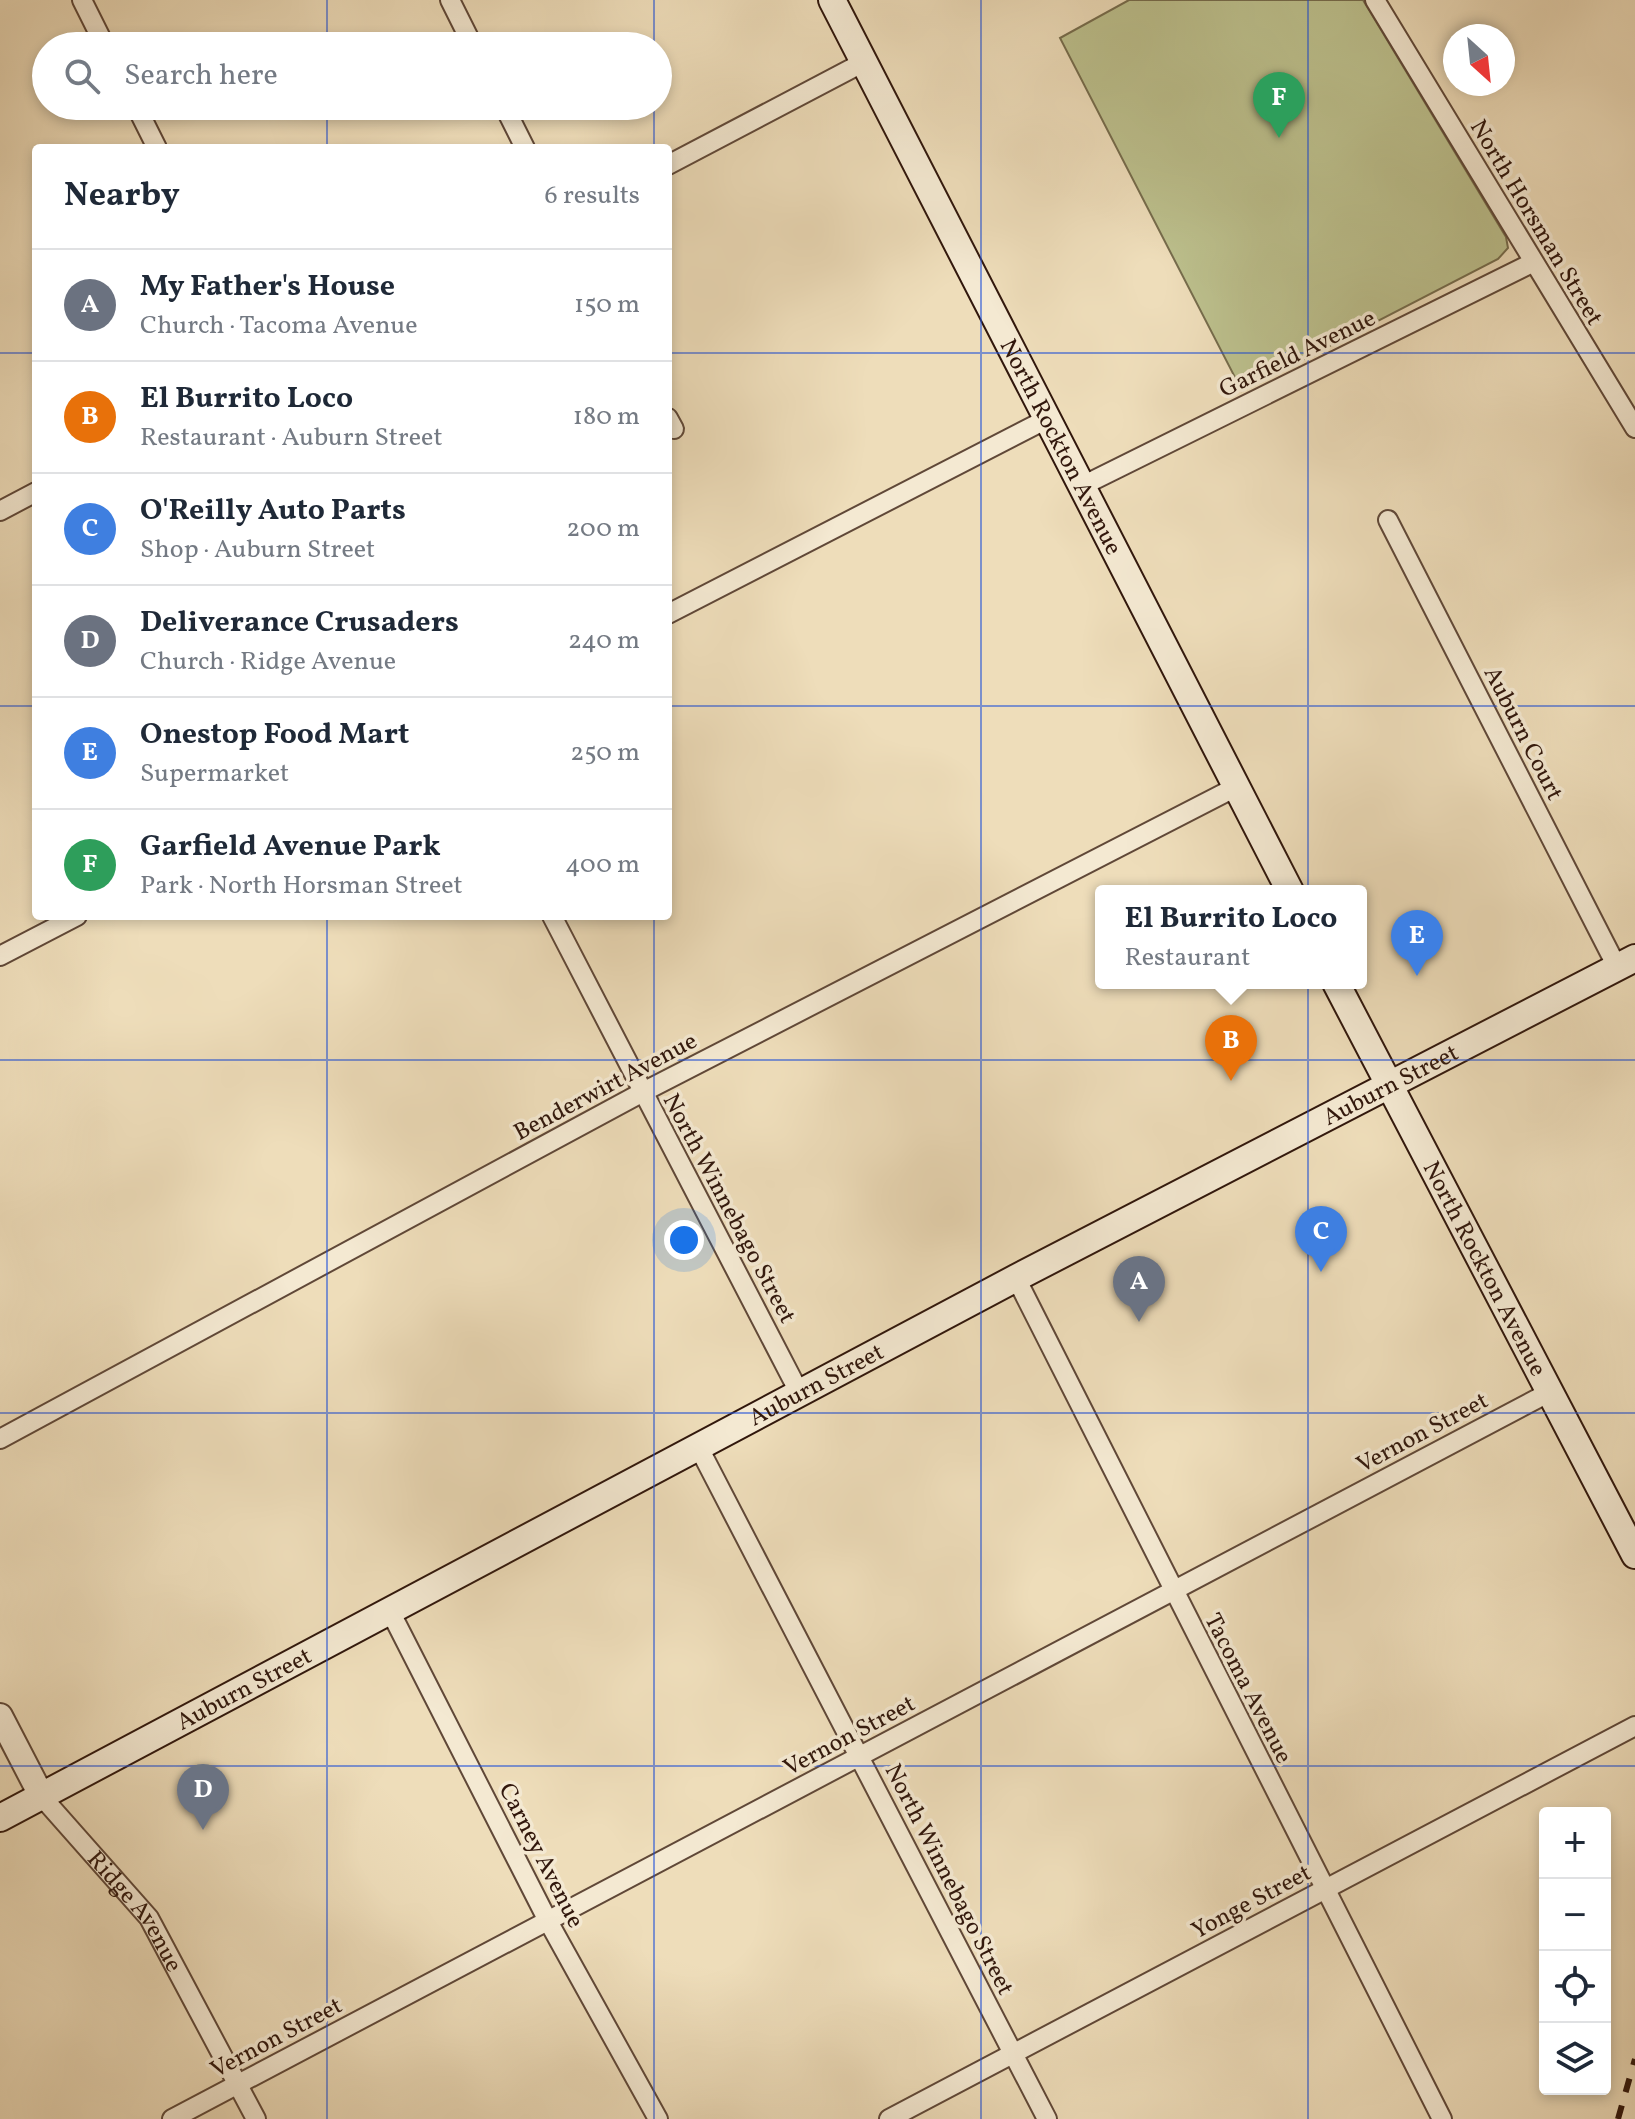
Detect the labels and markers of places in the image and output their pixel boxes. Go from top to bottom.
pin: F [1253,72,1305,138]
pin: E [1391,910,1443,976]
pin: B [1205,1015,1257,1081]
pin: C [1295,1206,1347,1272]
pin: A [1113,1256,1165,1322]
pin: D [177,1764,229,1830]

